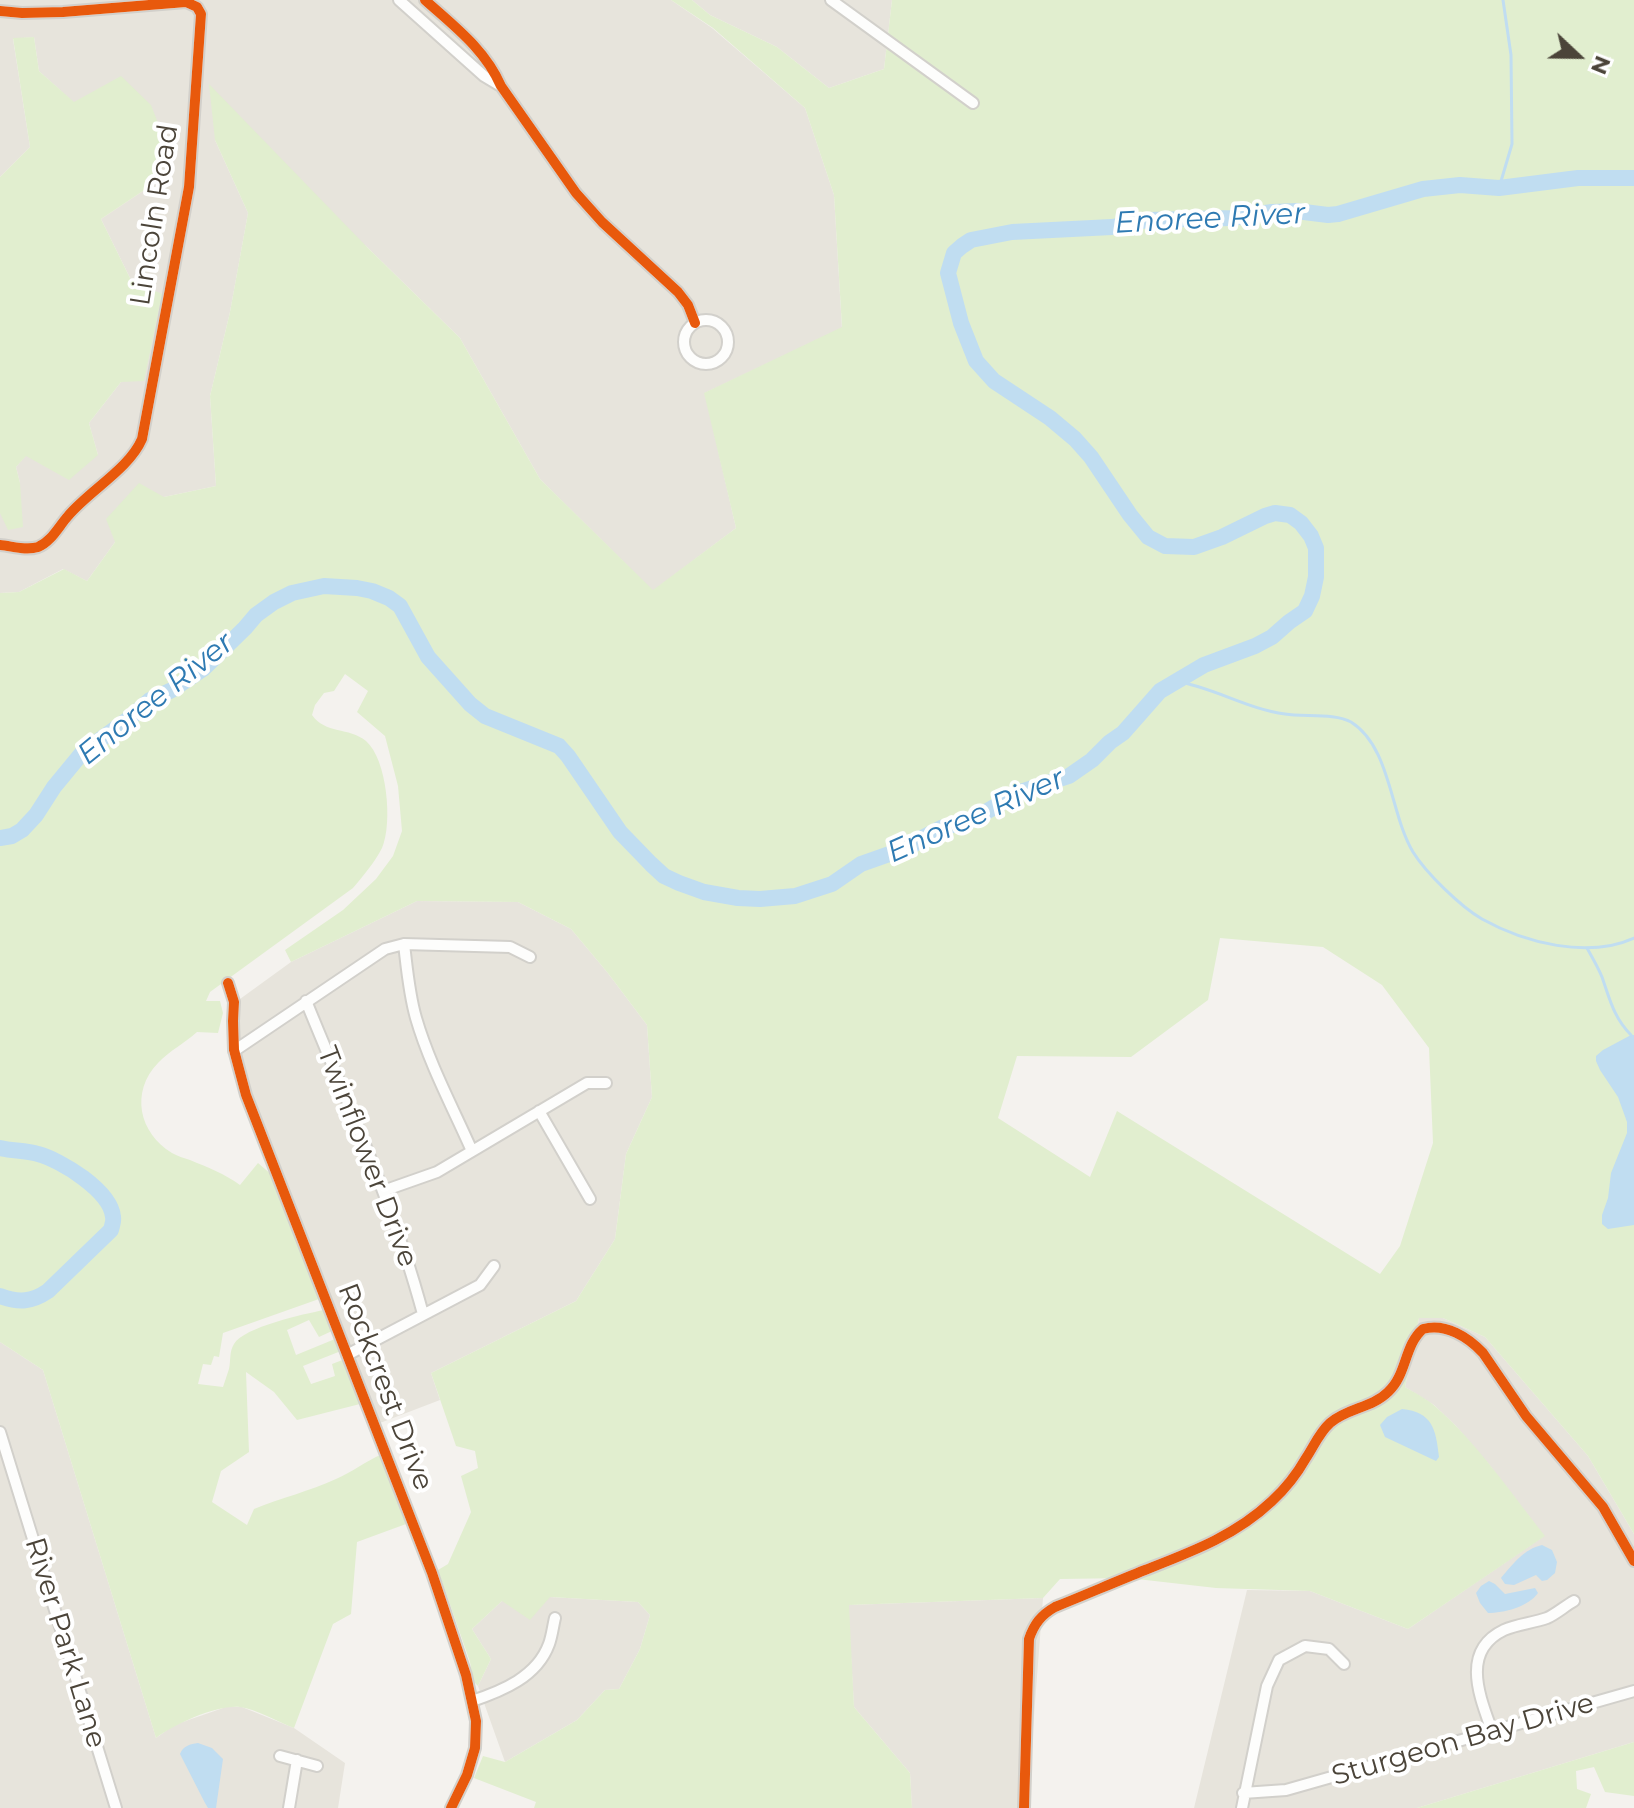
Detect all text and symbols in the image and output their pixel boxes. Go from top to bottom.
north arrow [1538,16,1618,96]
text: N [1585,52,1617,78]
street label: Lincoln Road [124,122,186,308]
water label: Enoree River [1114,196,1306,242]
water label: Enoree River [71,625,241,773]
water label: Enoree River [882,761,1070,871]
street label: Twinflower Drive [309,1042,425,1272]
street label: Rockcrest Drive [330,1279,440,1495]
street label: River Park Lane [17,1534,113,1752]
street label: Sturgeon Bay Drive [1328,1686,1598,1794]

